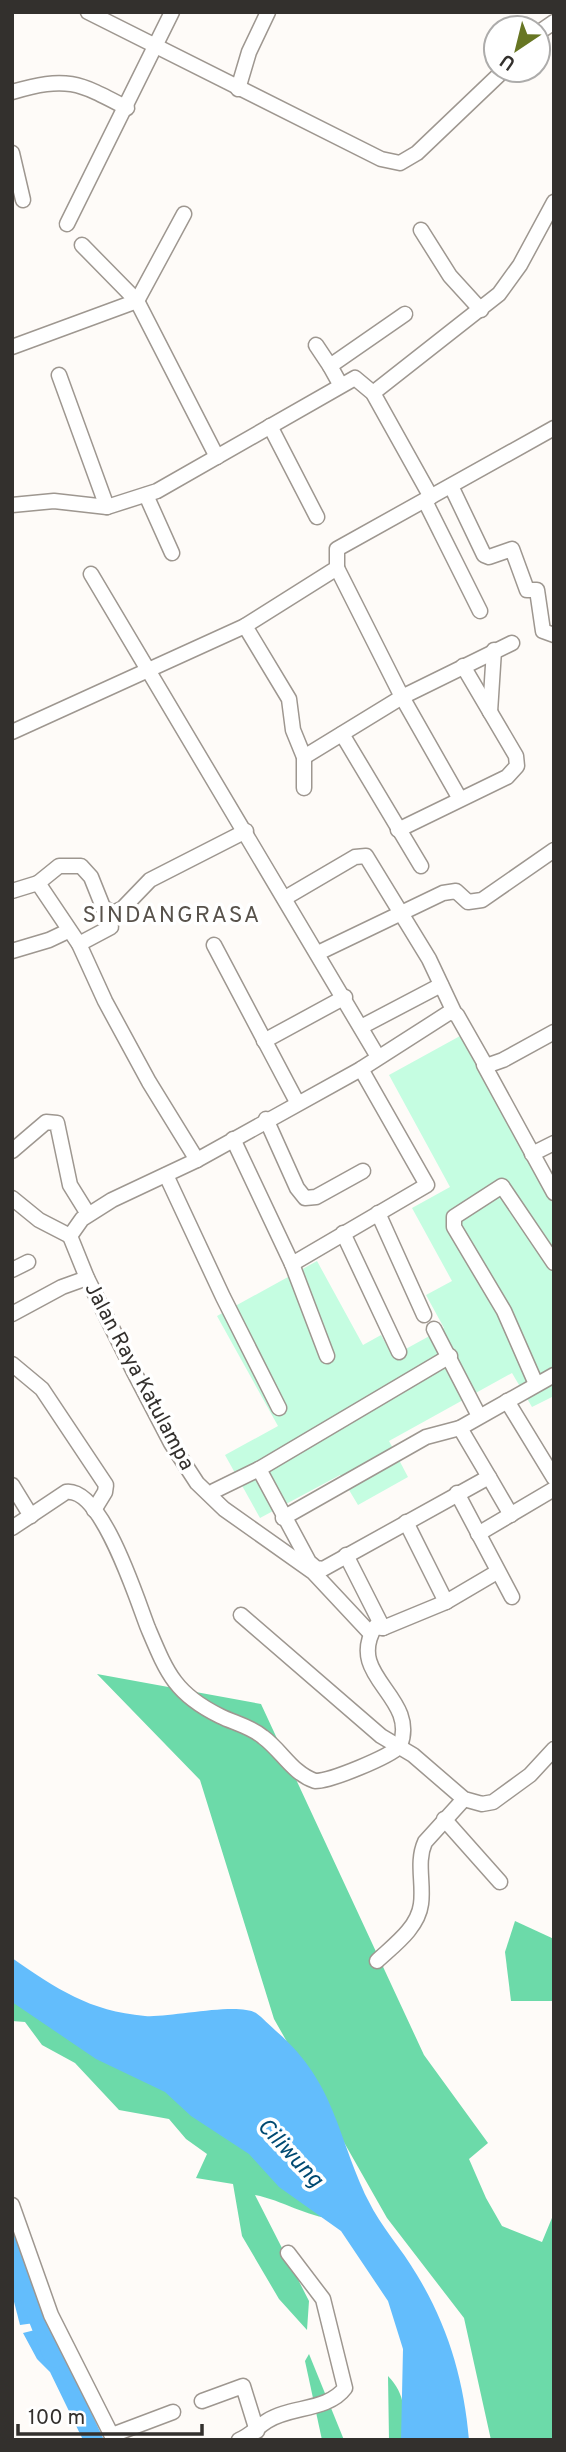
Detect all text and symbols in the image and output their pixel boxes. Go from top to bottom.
north arrow [482,14,552,84]
text: U [496,48,521,75]
district label: SINDANGRASA [83,902,261,931]
street label: Jalan Raya Katulampa [78,1278,200,1475]
water label: Ciliwung [250,2113,329,2195]
scale bar [18,2392,201,2436]
text: 100 m [28,2405,85,2432]

